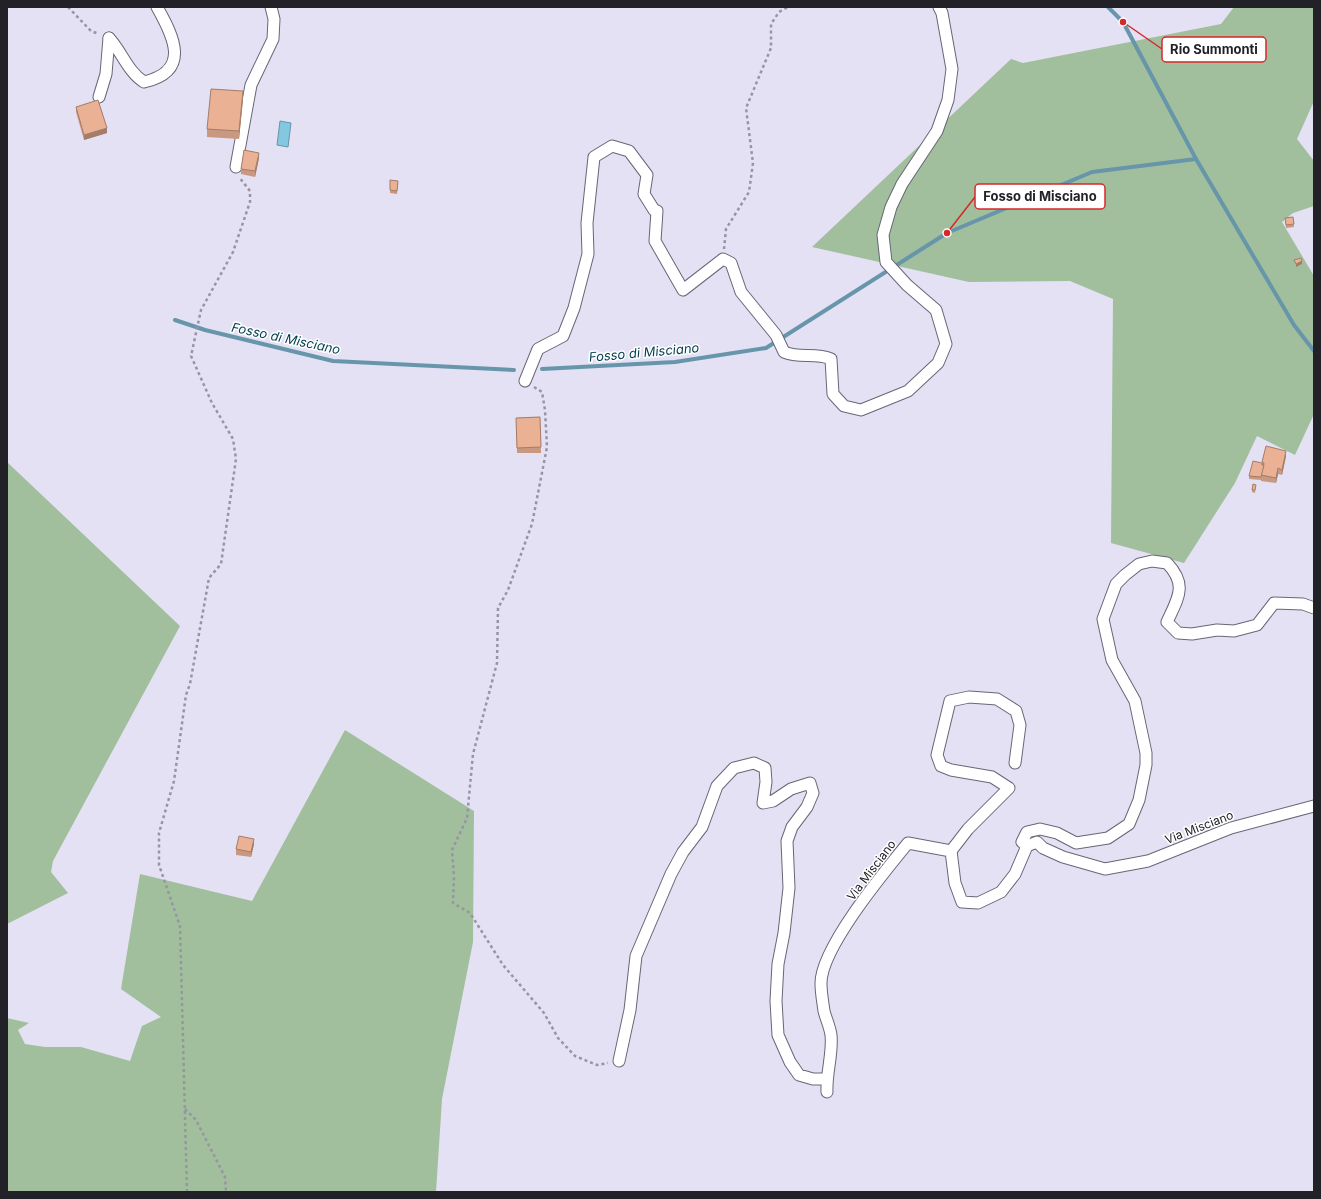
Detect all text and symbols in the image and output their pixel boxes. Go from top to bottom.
callout: Rio Summonti [1162,37,1266,62]
text: Rio Summonti [1170,41,1258,57]
callout: Fosso di Misciano [975,184,1105,209]
text: Fosso di Misciano [983,188,1097,204]
water label: Fosso di Misciano [230,319,342,357]
water label: Fosso di Misciano [588,339,700,365]
street label: Via Misciano [1163,807,1235,847]
street label: Via Misciano [843,837,899,903]

